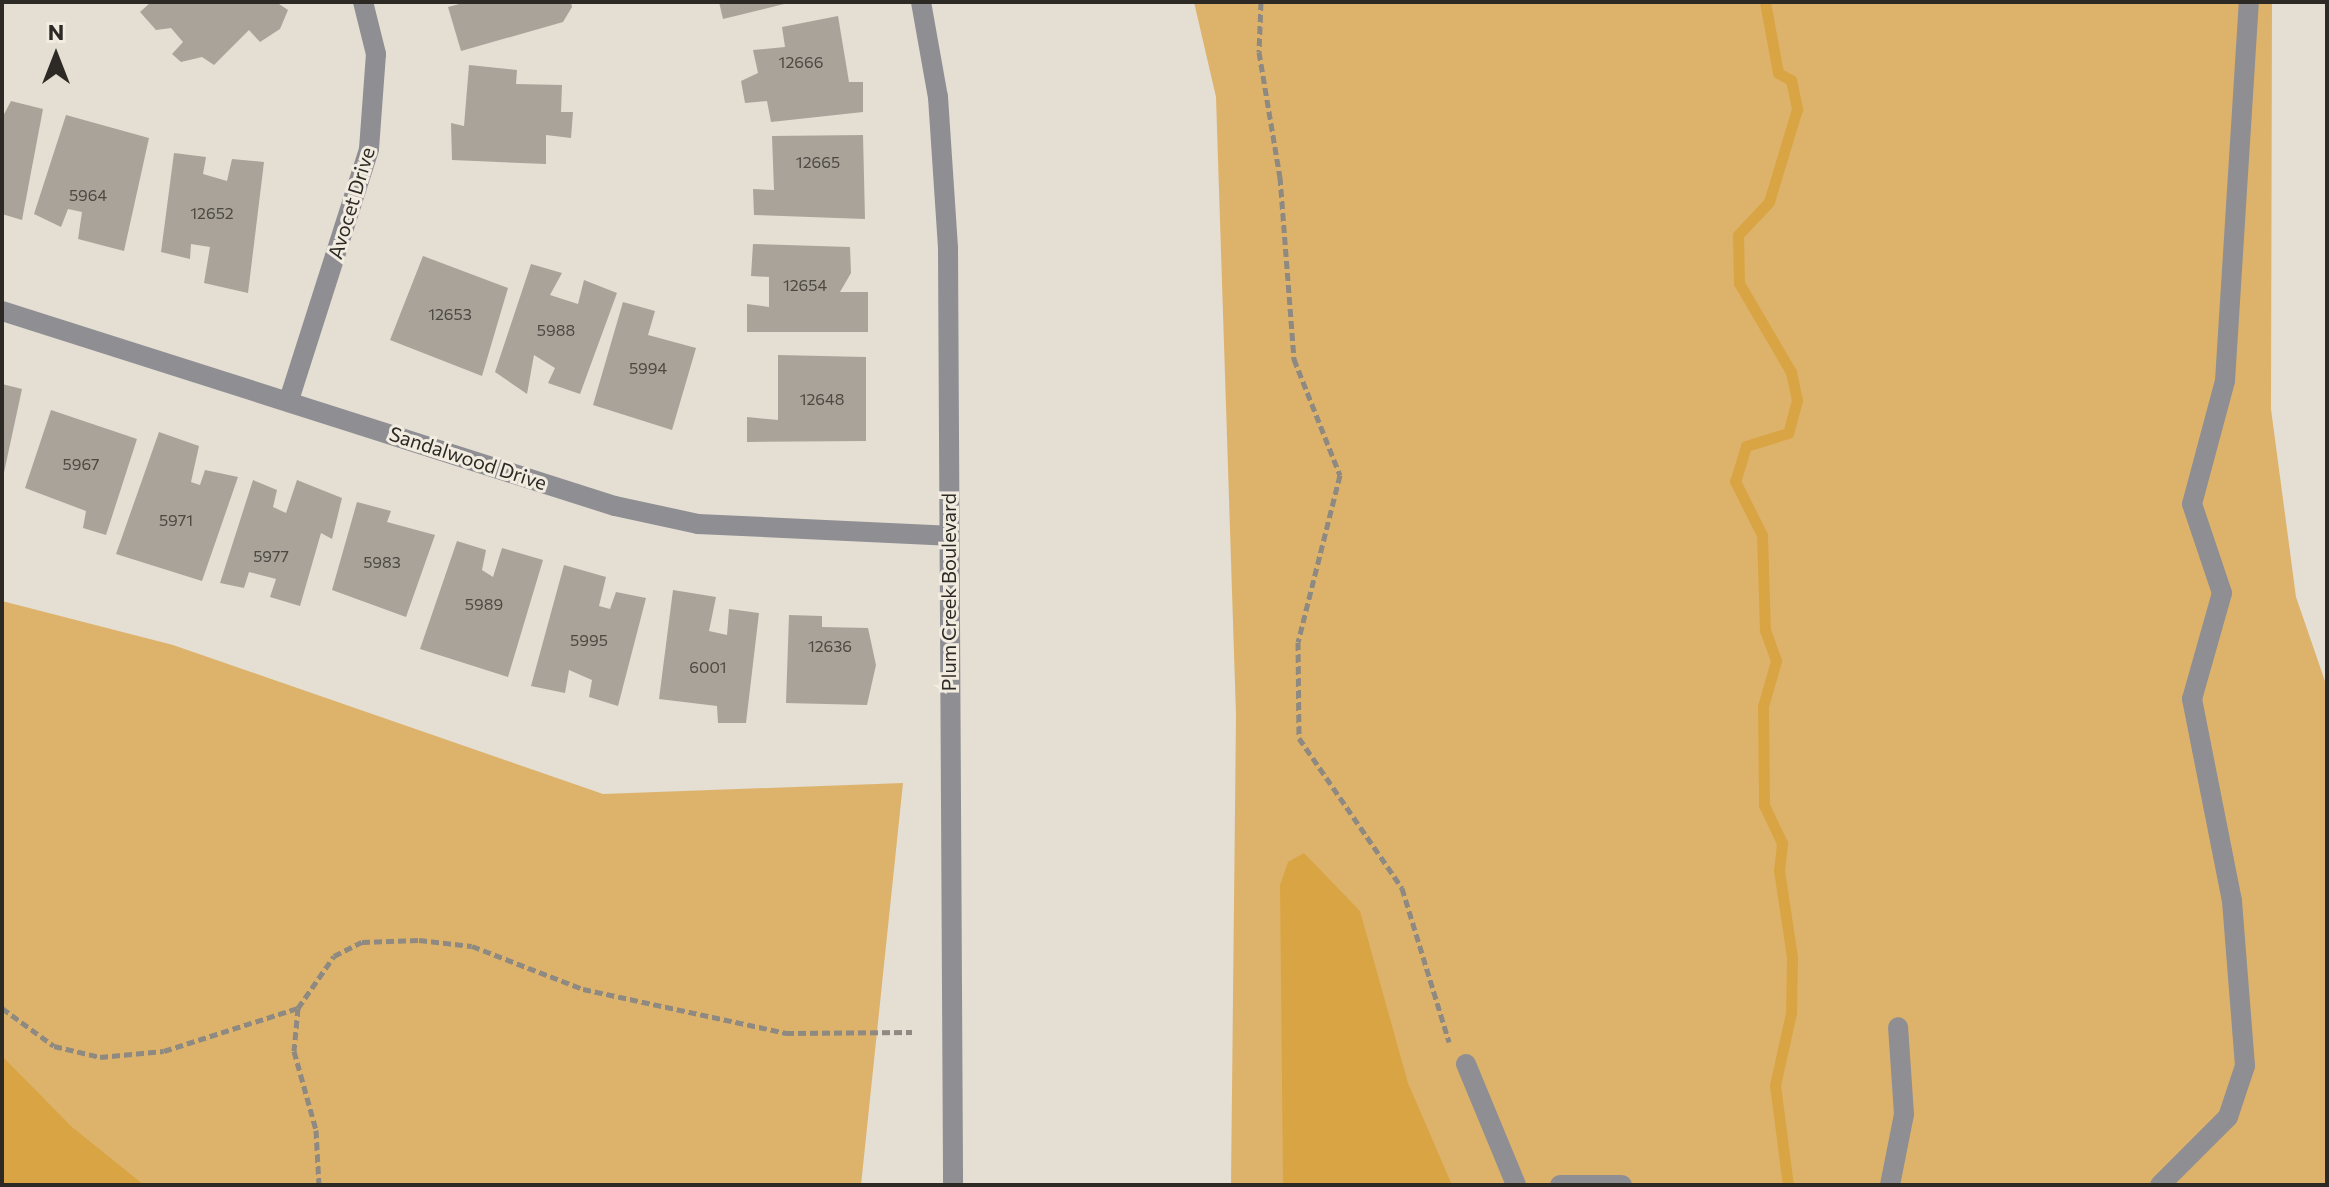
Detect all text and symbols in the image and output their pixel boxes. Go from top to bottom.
north arrow [16,16,96,96]
text: N [48,18,64,45]
house number: 12666 [779,52,823,72]
street label: Avocet Drive [323,144,379,262]
house number: 12665 [796,152,840,172]
house number: 5964 [69,185,107,205]
house number: 12652 [190,203,234,223]
house number: 12654 [783,275,827,295]
house number: 12653 [428,304,472,324]
house number: 5988 [537,320,575,340]
house number: 5994 [629,358,667,378]
house number: 12648 [800,389,844,409]
street label: Sandalwood Drive [386,421,550,495]
house number: 5967 [63,454,99,474]
street label: Plum Creek Boulevard [936,493,960,691]
house number: 5971 [159,510,193,530]
house number: 5977 [253,546,289,566]
house number: 5983 [363,552,401,572]
house number: 5989 [465,594,503,614]
house number: 5995 [570,630,608,650]
house number: 12636 [808,636,852,656]
house number: 6001 [689,657,727,677]

